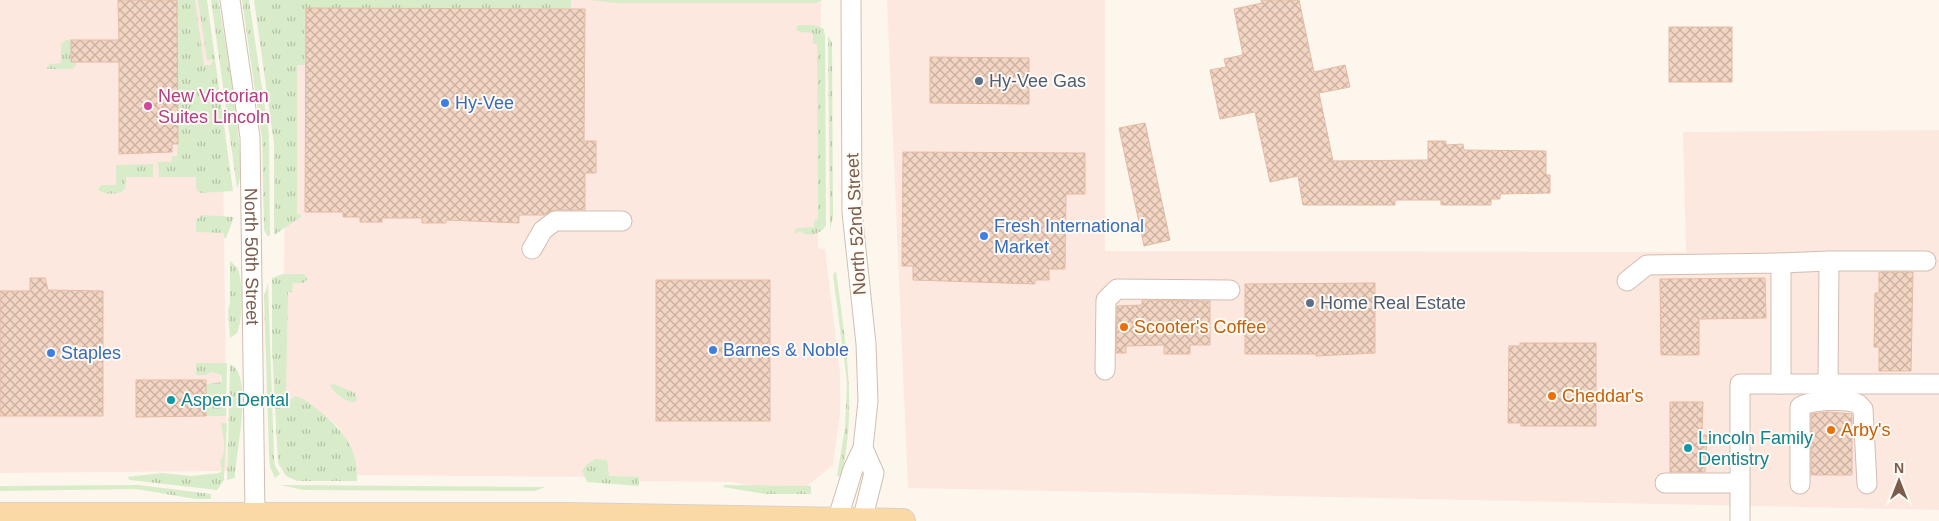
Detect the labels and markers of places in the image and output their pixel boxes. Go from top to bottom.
place label: Hy-Vee Gas [989,71,1086,91]
marker: Hy-Vee Gas [973,75,985,87]
place label: New Victorian Suites Lincoln [158,86,270,127]
place label: Hy-Vee [455,93,514,113]
marker: Hy-Vee [439,97,451,109]
marker: New Victorian Suites Lincoln [142,100,154,112]
place label: Fresh International Market [994,216,1144,257]
marker: Fresh International Market [978,230,990,242]
place label: Home Real Estate [1320,293,1466,313]
marker: Home Real Estate [1304,297,1316,309]
place label: Scooter's Coffee [1134,317,1266,337]
marker: Scooter's Coffee [1118,321,1130,333]
place label: Barnes & Noble [723,340,849,360]
place label: Staples [61,343,121,363]
marker: Barnes & Noble [707,344,719,356]
marker: Staples [45,347,57,359]
place label: Cheddar's [1562,386,1643,406]
place label: Aspen Dental [181,390,289,410]
marker: Cheddar's [1546,390,1558,402]
marker: Aspen Dental [165,394,177,406]
place label: Arby's [1841,420,1890,440]
marker: Arby's [1825,424,1837,436]
place label: Lincoln Family Dentistry [1698,428,1813,469]
marker: Lincoln Family Dentistry [1682,442,1694,454]

